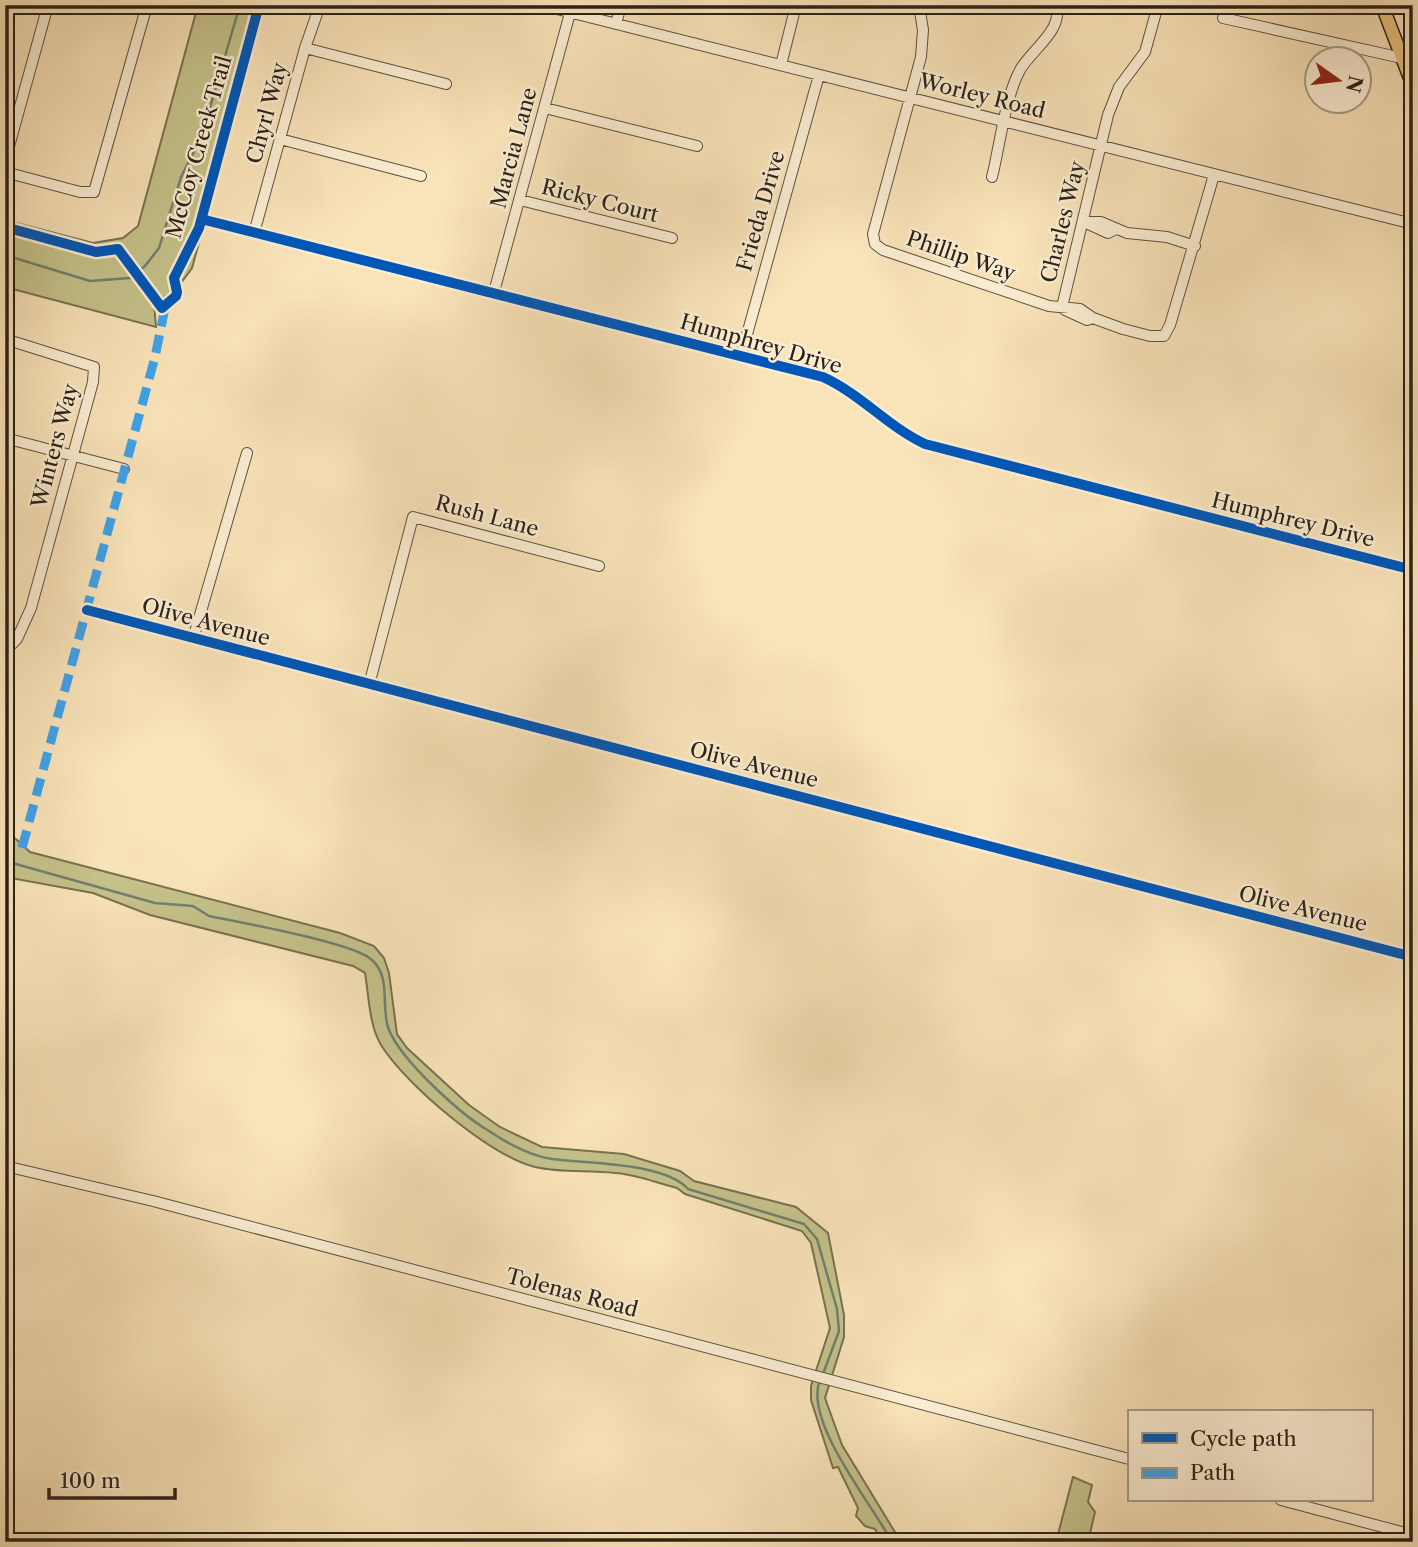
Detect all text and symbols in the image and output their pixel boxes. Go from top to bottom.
north arrow [1302,46,1372,116]
street label: McCoy Creek Trail [160,53,237,241]
street label: Chyrl Way [241,59,292,166]
street label: Worley Road [916,68,1048,123]
text: N [1341,73,1367,95]
street label: Marcia Lane [485,85,542,211]
street label: Frieda Drive [731,148,790,274]
street label: Charles Way [1035,158,1090,285]
street label: Ricky Court [539,174,662,227]
street label: Phillip Way [903,225,1019,286]
street label: Humphrey Drive [677,308,845,379]
street label: Winters Way [26,381,83,512]
street label: Humphrey Drive [1209,487,1377,552]
street label: Rush Lane [433,490,542,541]
street label: Olive Avenue [139,592,273,651]
street label: Olive Avenue [687,736,821,793]
street label: Olive Avenue [1236,880,1370,937]
street label: Tolenas Road [503,1263,641,1322]
legend [1128,1410,1372,1502]
text: Cycle path [1190,1426,1297,1451]
scale bar [49,1456,175,1500]
text: Path [1190,1460,1235,1485]
text: 100 m [60,1468,121,1493]

